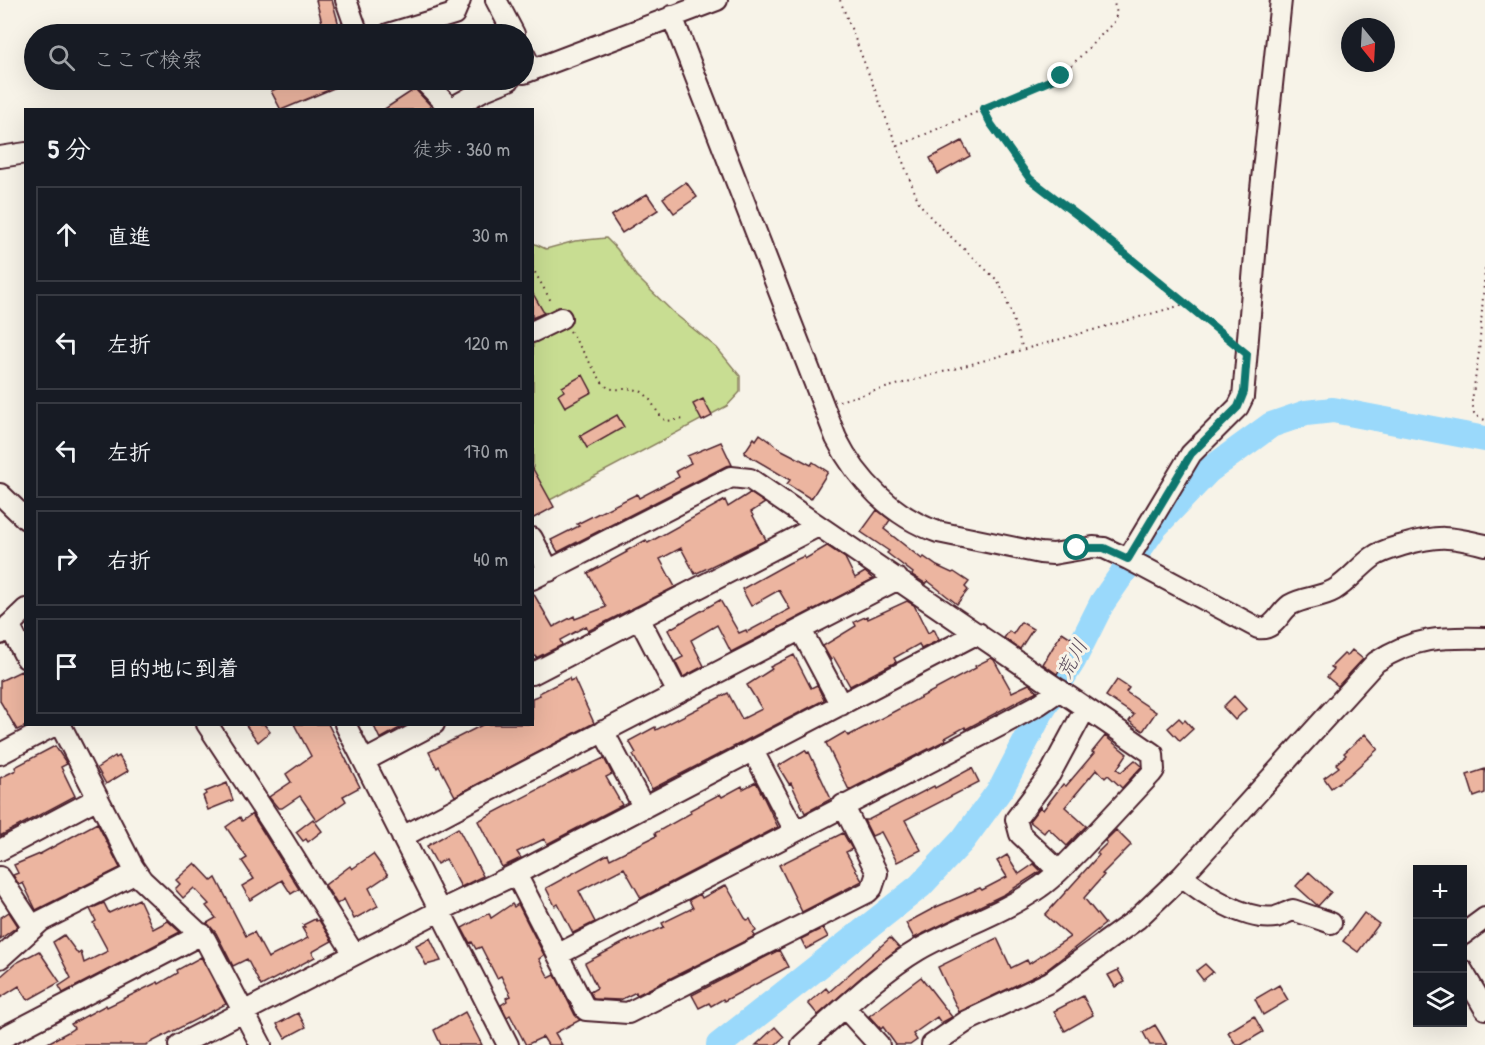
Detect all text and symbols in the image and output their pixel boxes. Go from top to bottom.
north arrow [1341,18,1395,72]
search box [24,24,534,90]
icon: search [45,41,78,74]
text: ここで検索 [93,44,203,74]
route end [1047,62,1073,88]
text: 5 分 [48,131,91,166]
text: 徒歩 · 360 m [413,135,510,162]
icon: ahead [50,218,83,251]
text: 直進 [107,221,151,251]
text: 30 m [472,221,508,248]
icon: left [50,326,83,359]
text: 左折 [107,329,151,359]
text: 120 m [464,329,508,356]
icon: left [50,434,83,467]
text: 左折 [107,437,151,467]
text: 170 m [464,437,508,464]
route start [1063,534,1089,560]
icon: right [50,542,83,575]
text: 右折 [107,545,151,575]
text: 40 m [473,545,508,572]
water label: 荒川 [1049,633,1094,684]
icon: arrive [50,650,83,683]
text: 目的地に到着 [107,653,239,683]
map controls [1413,865,1467,1027]
button: + [1413,865,1467,919]
button: − [1413,919,1467,973]
button: layers [1413,973,1467,1027]

